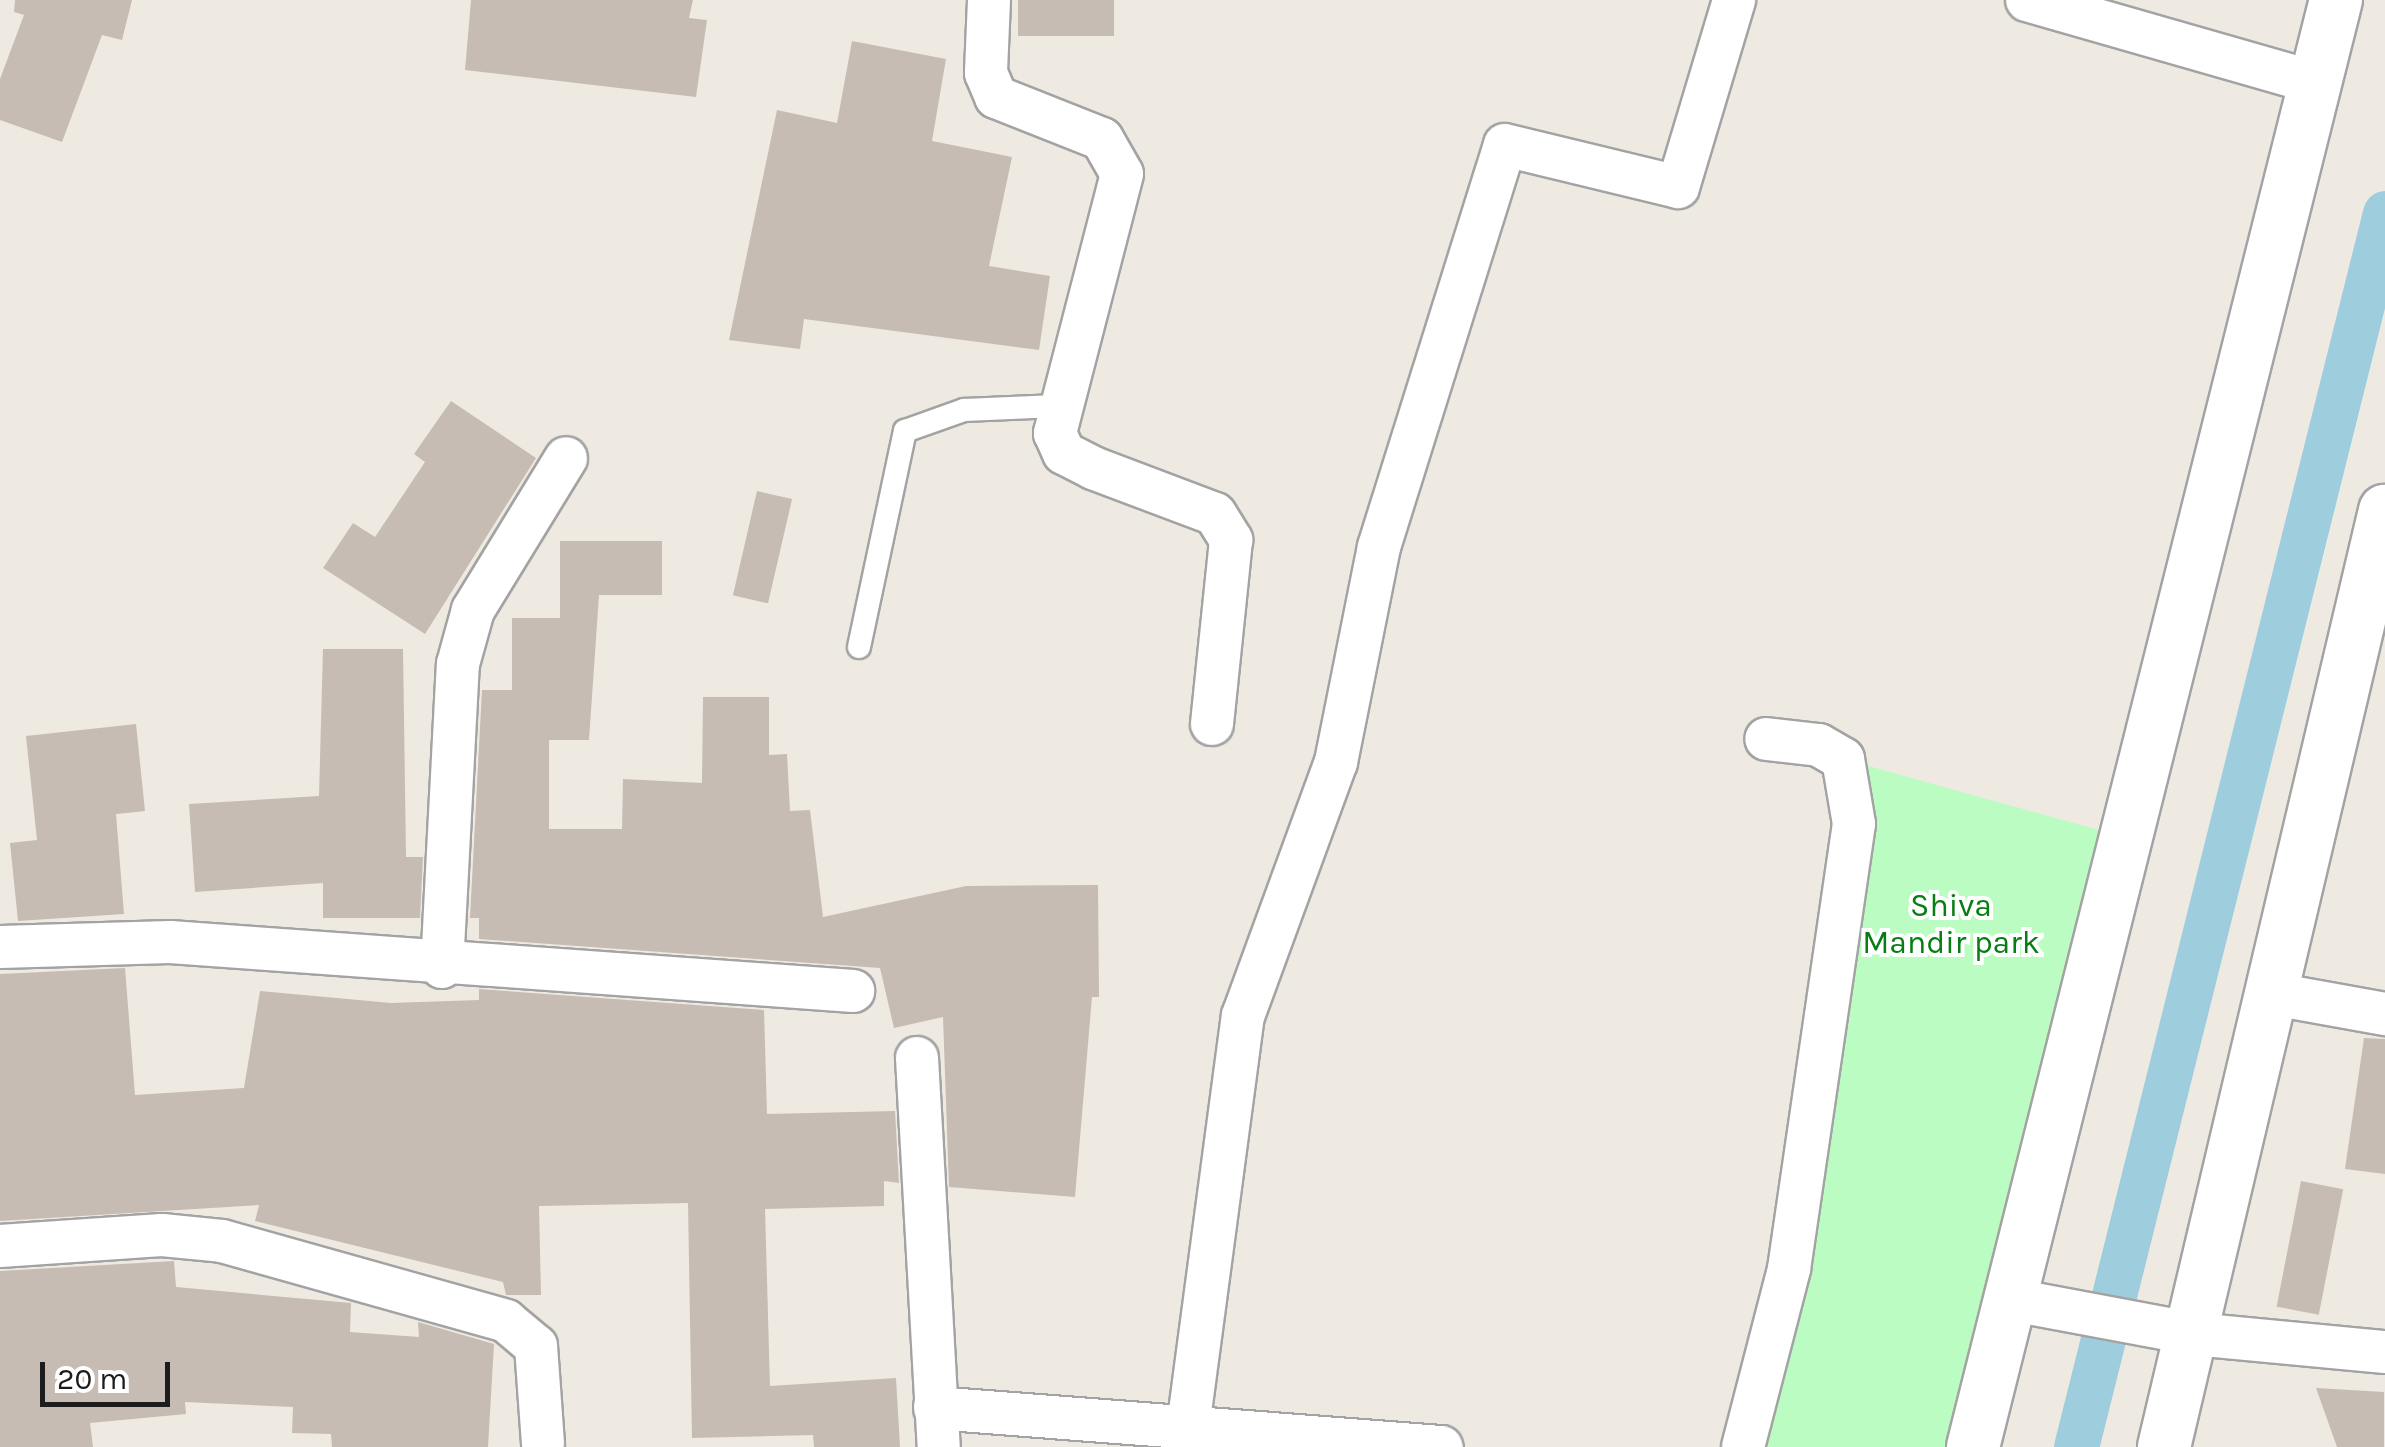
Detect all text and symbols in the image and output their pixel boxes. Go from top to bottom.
park label: Shiva Mandir park [1862,888,2040,963]
scale bar [45,1342,175,1404]
text: 20 m [57,1361,127,1397]

